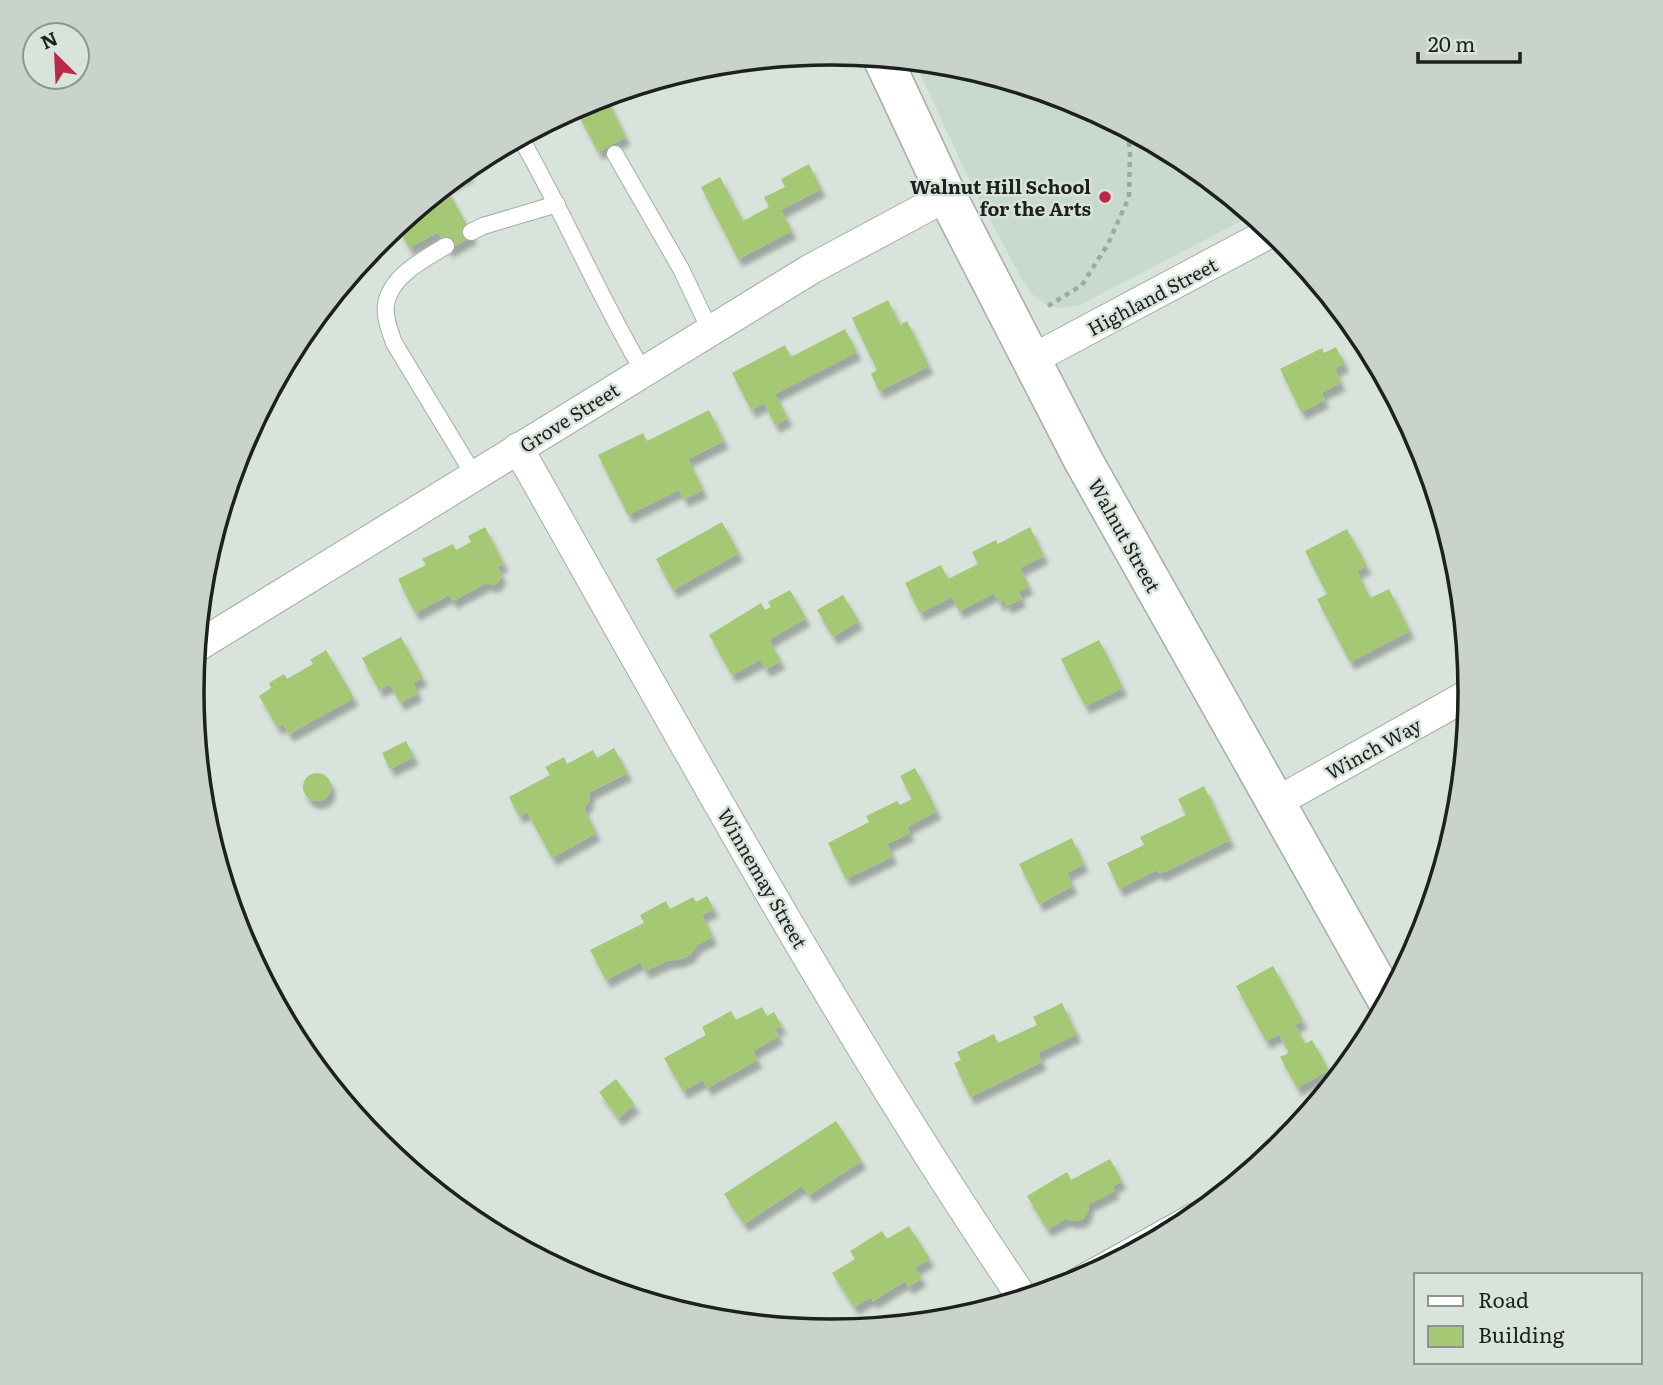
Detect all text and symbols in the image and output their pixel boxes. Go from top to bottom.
north arrow [21,21,91,91]
scale bar [1418,21,1520,65]
text: N [36,24,62,56]
text: 20 m [1428,27,1475,58]
place label: Walnut Hill School for the Arts [910,172,1091,222]
marker: Walnut Hill School for the Arts [1097,189,1113,205]
street label: Highland Street [1082,250,1222,342]
street label: Grove Street [514,375,624,459]
street label: Walnut Street [1082,473,1168,597]
street label: Winch Way [1320,710,1426,786]
street label: Winnemay Street [711,803,815,954]
legend [1414,1273,1642,1364]
text: Road [1478,1283,1529,1314]
text: Building [1478,1318,1565,1349]

